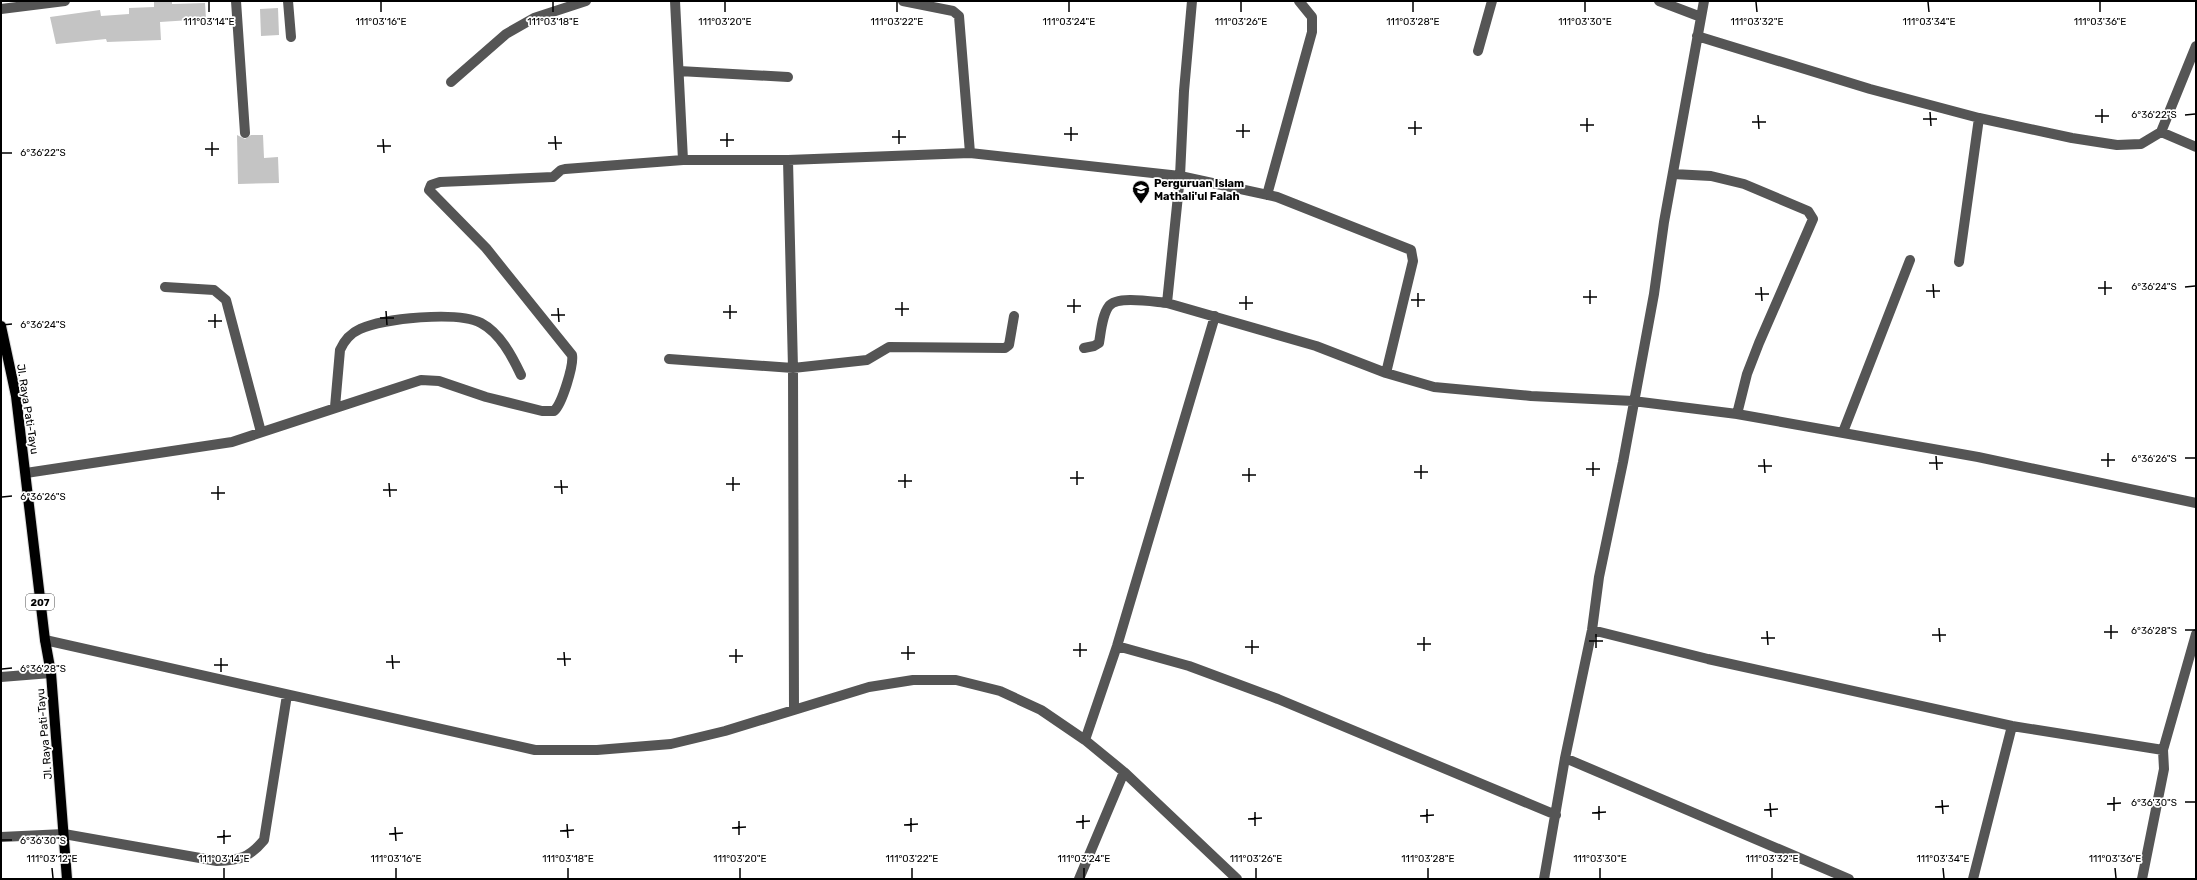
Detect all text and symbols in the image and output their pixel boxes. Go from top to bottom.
text: 111°03'14"E [183,16,235,28]
text: 111°03'16"E [355,16,407,28]
text: 111°03'18"E [527,16,579,28]
text: 111°03'20"E [698,16,752,28]
text: 111°03'22"E [871,16,923,28]
text: 111°03'24"E [1043,16,1095,28]
text: 111°03'26"E [1215,16,1267,28]
text: 111°03'28"E [1386,16,1440,28]
text: 111°03'30"E [1558,16,1612,28]
text: 111°03'32"E [1731,16,1783,28]
text: 111°03'34"E [1902,16,1956,28]
text: 111°03'36"E [2074,16,2126,28]
text: 6°36'22"S [2131,109,2177,121]
text: 6°36'22"S [20,147,66,159]
place label: Perguruan Islam Mathali'ul Falah [1154,177,1244,203]
school or university icon: Perguruan Islam Mathali'ul Falah [1131,179,1151,204]
text: 6°36'24"S [2131,281,2177,293]
text: 6°36'24"S [20,319,66,331]
street label: Jl. Raya Pati-Tayu [14,363,41,455]
text: 6°36'26"S [2131,453,2177,465]
text: 6°36'26"S [20,491,66,503]
road number: 207 [26,594,54,610]
text: 6°36'28"S [2131,625,2177,637]
text: 6°36'28"S [20,663,66,675]
street label: Jl. Raya Pati-Tayu [34,688,55,780]
text: 6°36'30"S [2131,797,2177,809]
text: 6°36'30"S [20,835,66,847]
text: 111°03'12"E [26,853,78,865]
text: 111°03'14"E [198,853,250,865]
text: 111°03'16"E [370,853,422,865]
text: 111°03'18"E [542,853,594,865]
text: 111°03'20"E [713,853,767,865]
text: 111°03'22"E [886,853,938,865]
text: 111°03'24"E [1058,853,1110,865]
text: 111°03'26"E [1230,853,1282,865]
text: 111°03'28"E [1401,853,1455,865]
text: 111°03'30"E [1573,853,1627,865]
text: 111°03'32"E [1746,853,1798,865]
text: 111°03'34"E [1916,853,1970,865]
text: 111°03'36"E [2089,853,2141,865]

